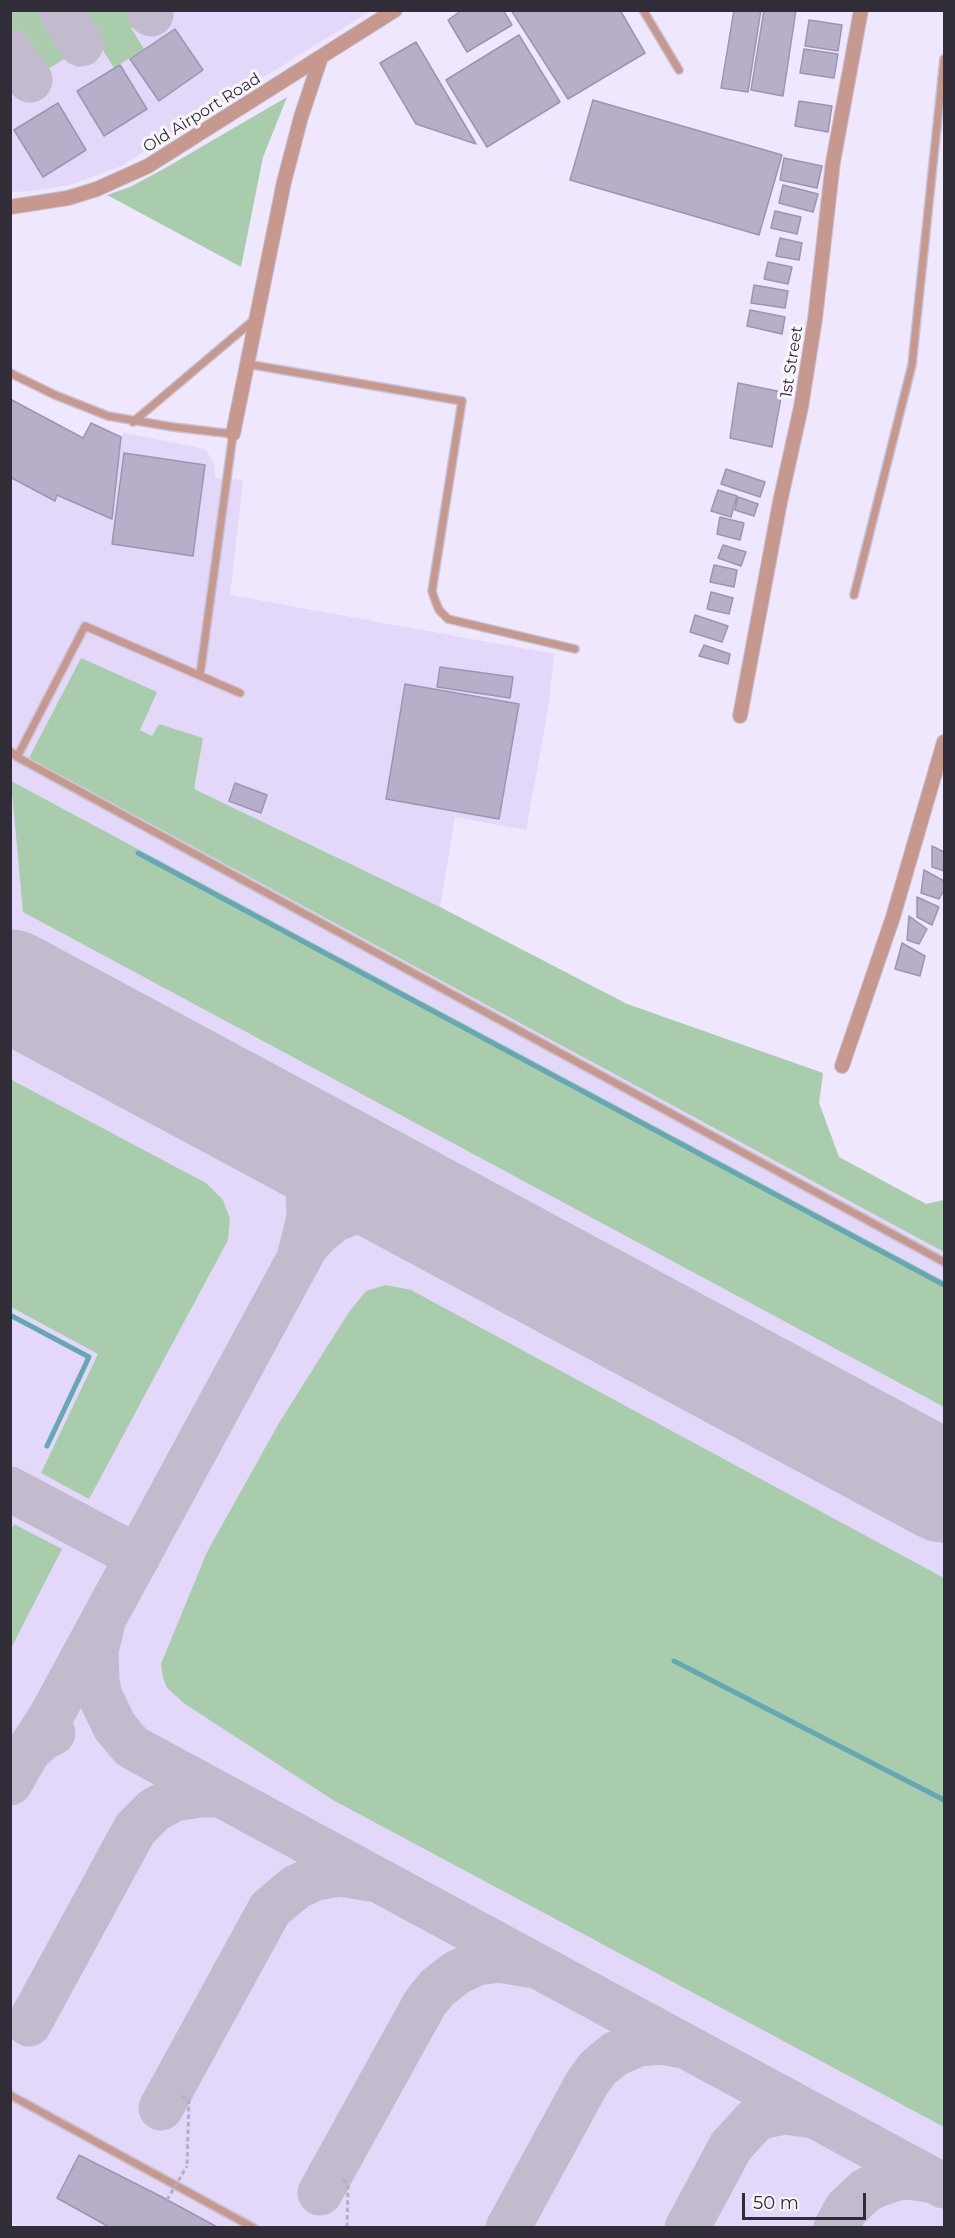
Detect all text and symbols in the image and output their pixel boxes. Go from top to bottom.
street label: Old Airport Road [140,69,264,157]
street label: 1st Street [777,325,807,399]
scale bar [745,2181,870,2219]
text: 50 m [753,2192,799,2214]

